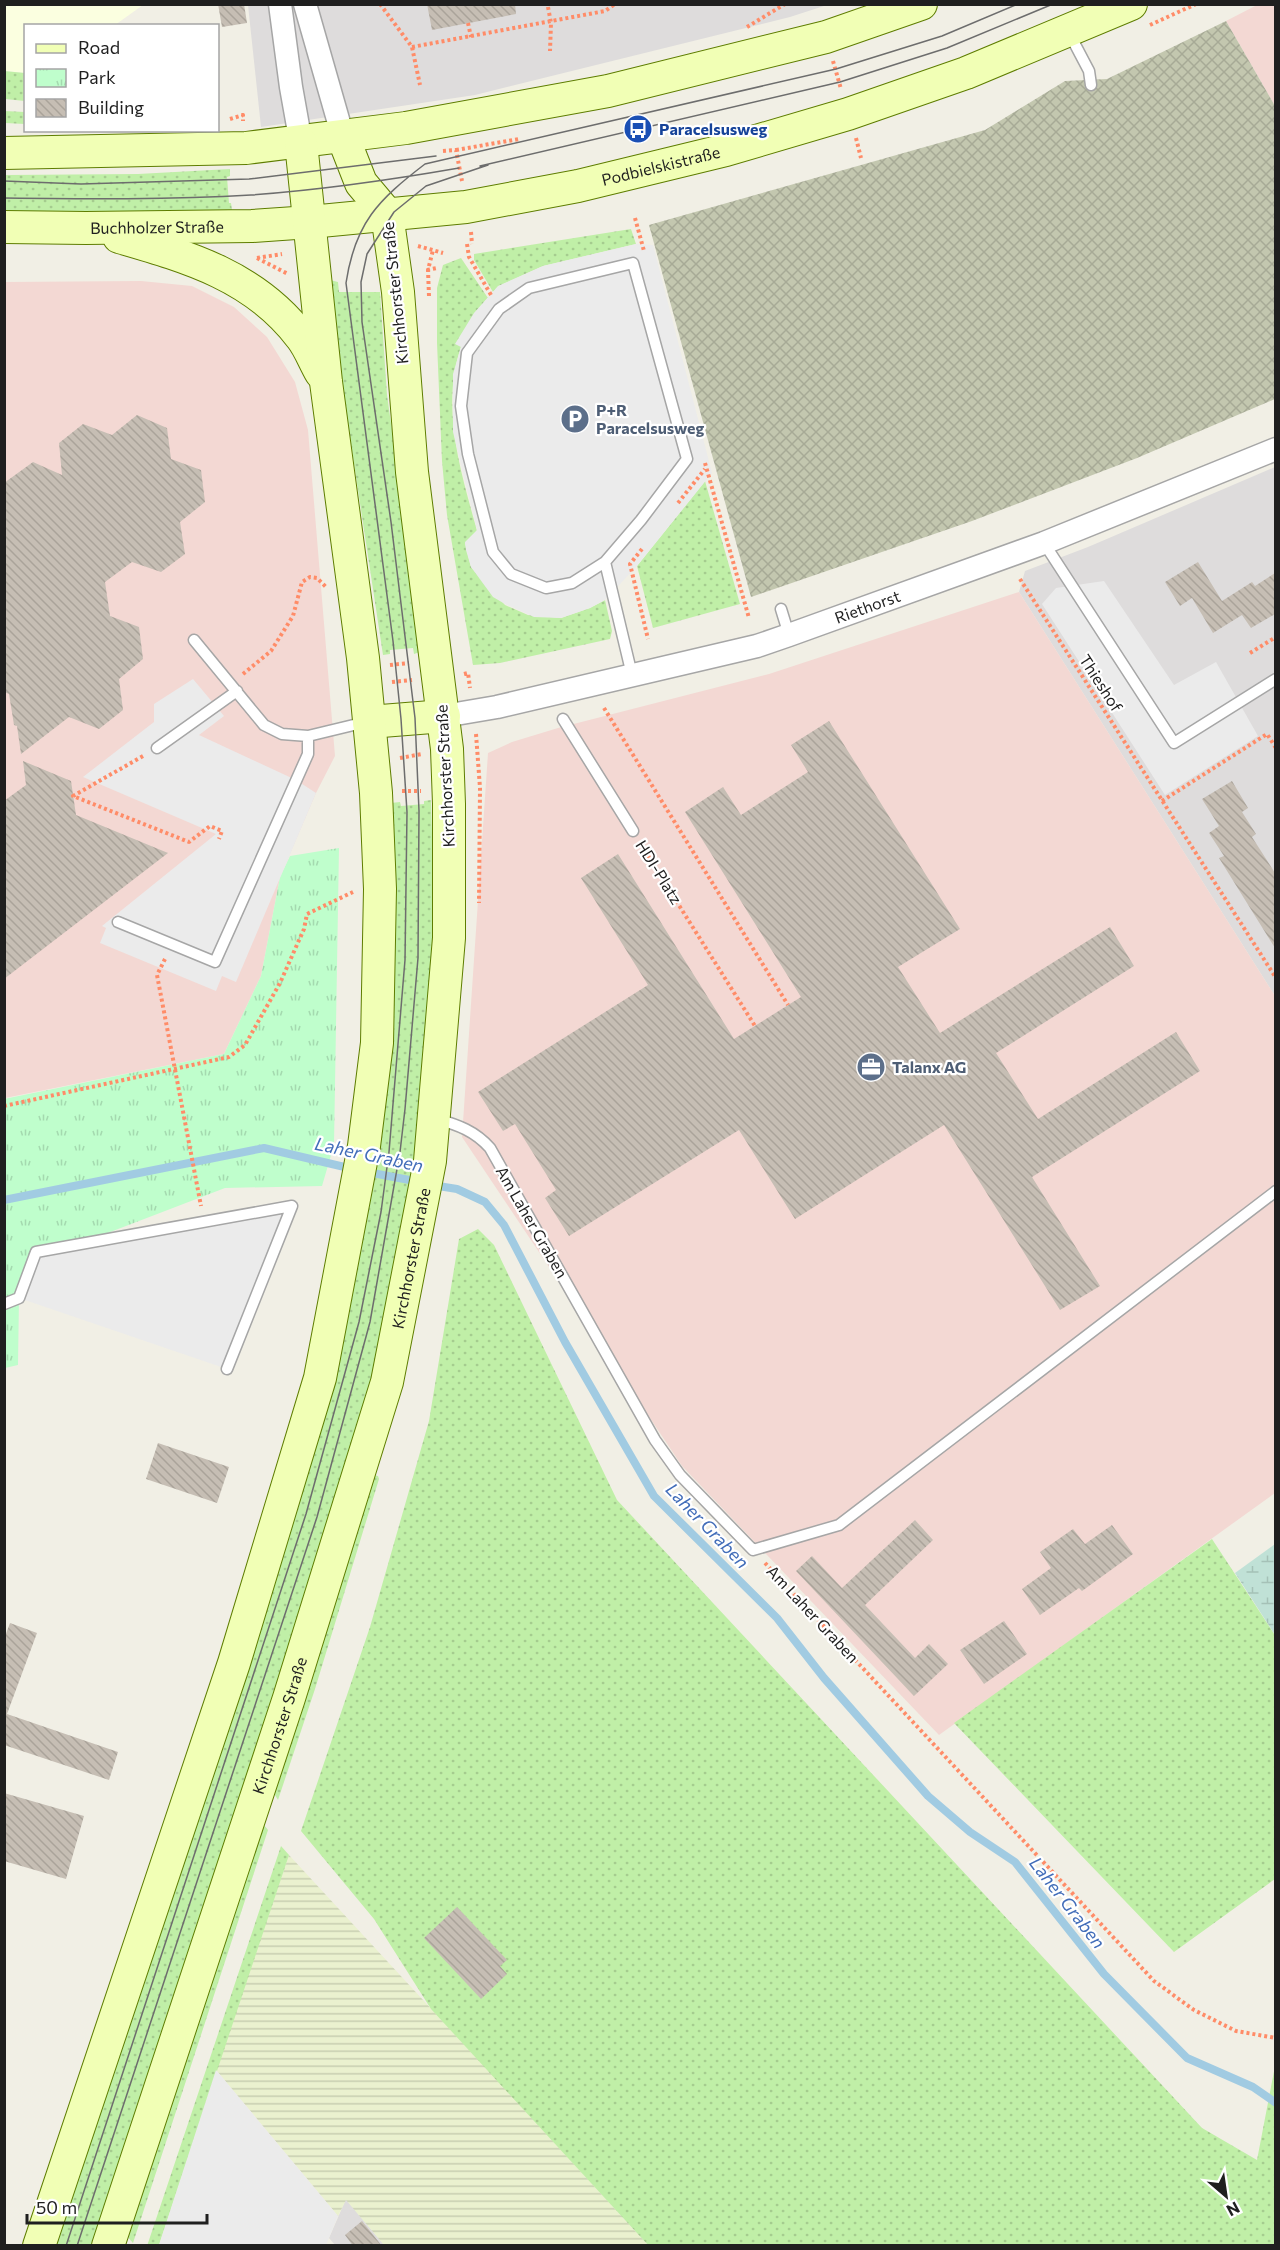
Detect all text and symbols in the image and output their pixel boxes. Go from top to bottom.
legend [24,24,219,132]
text: Road [78,36,120,58]
text: Park [78,66,116,88]
text: Building [78,96,144,118]
bus stop icon: Paracelsusweg [622,113,654,145]
place label: Paracelsusweg [659,119,767,138]
street label: Podbielskistraße [599,142,722,189]
street label: Buchholzer Straße [90,216,224,237]
street label: Kirchhorster Straße [378,221,411,365]
place label: P+R Paracelsusweg [596,400,704,437]
parking icon: P+R Paracelsusweg [559,403,591,435]
street label: Riethorst [832,586,903,627]
street label: Thieshof [1076,651,1127,715]
street label: Kirchhorster Straße [431,704,458,848]
street label: HDI-Platz [632,836,687,907]
office icon: Talanx AG [855,1051,887,1083]
place label: Talanx AG [892,1057,967,1076]
water label: Laher Graben [313,1132,425,1176]
street label: Am Laher Graben [493,1162,572,1281]
street label: Kirchhorster Straße [388,1186,434,1330]
water label: Laher Graben [662,1478,754,1573]
street label: Am Laher Graben [763,1561,863,1666]
street label: Kirchhorster Straße [248,1654,310,1796]
water label: Laher Graben [1025,1852,1110,1953]
north arrow [1196,2166,1256,2226]
scale bar [27,2187,207,2225]
text: 50 m [36,2196,77,2218]
text: N [1224,2198,1243,2221]

